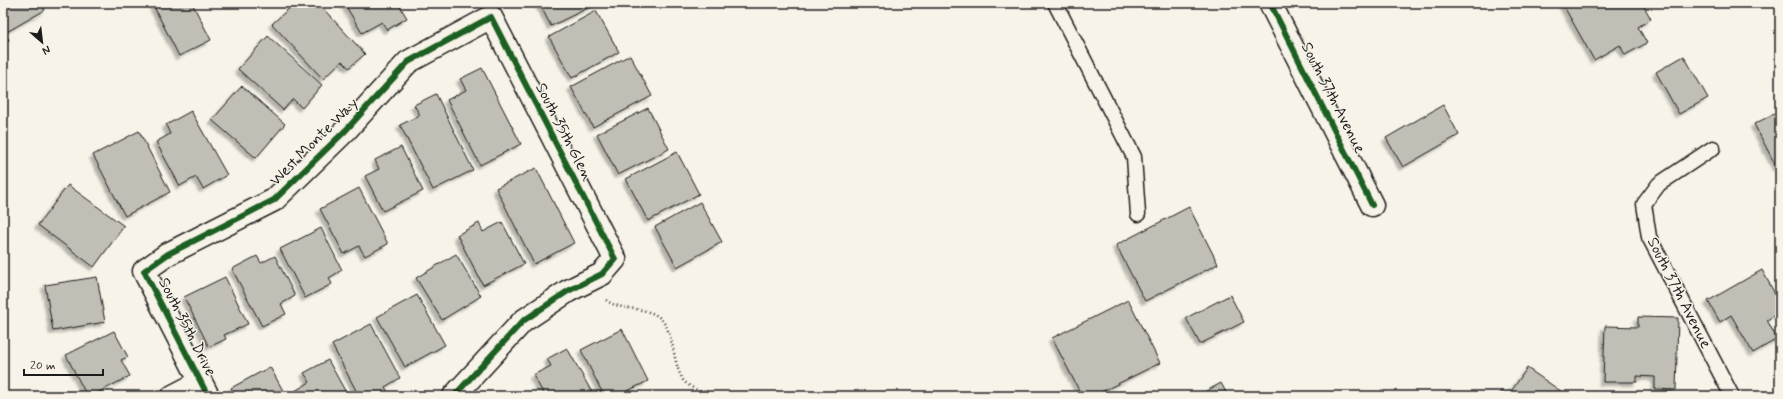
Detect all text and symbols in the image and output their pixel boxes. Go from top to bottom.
north arrow [22,22,62,62]
street label: South 37th Avenue [1296,39,1370,157]
text: N [40,42,53,58]
street label: South 35th Glen [530,79,598,185]
street label: West Monte Way [265,93,363,191]
street label: South 37th Avenue [1642,234,1716,352]
street label: South 35th Drive [153,274,221,380]
scale bar [24,351,103,377]
text: 20 m [30,358,56,374]

